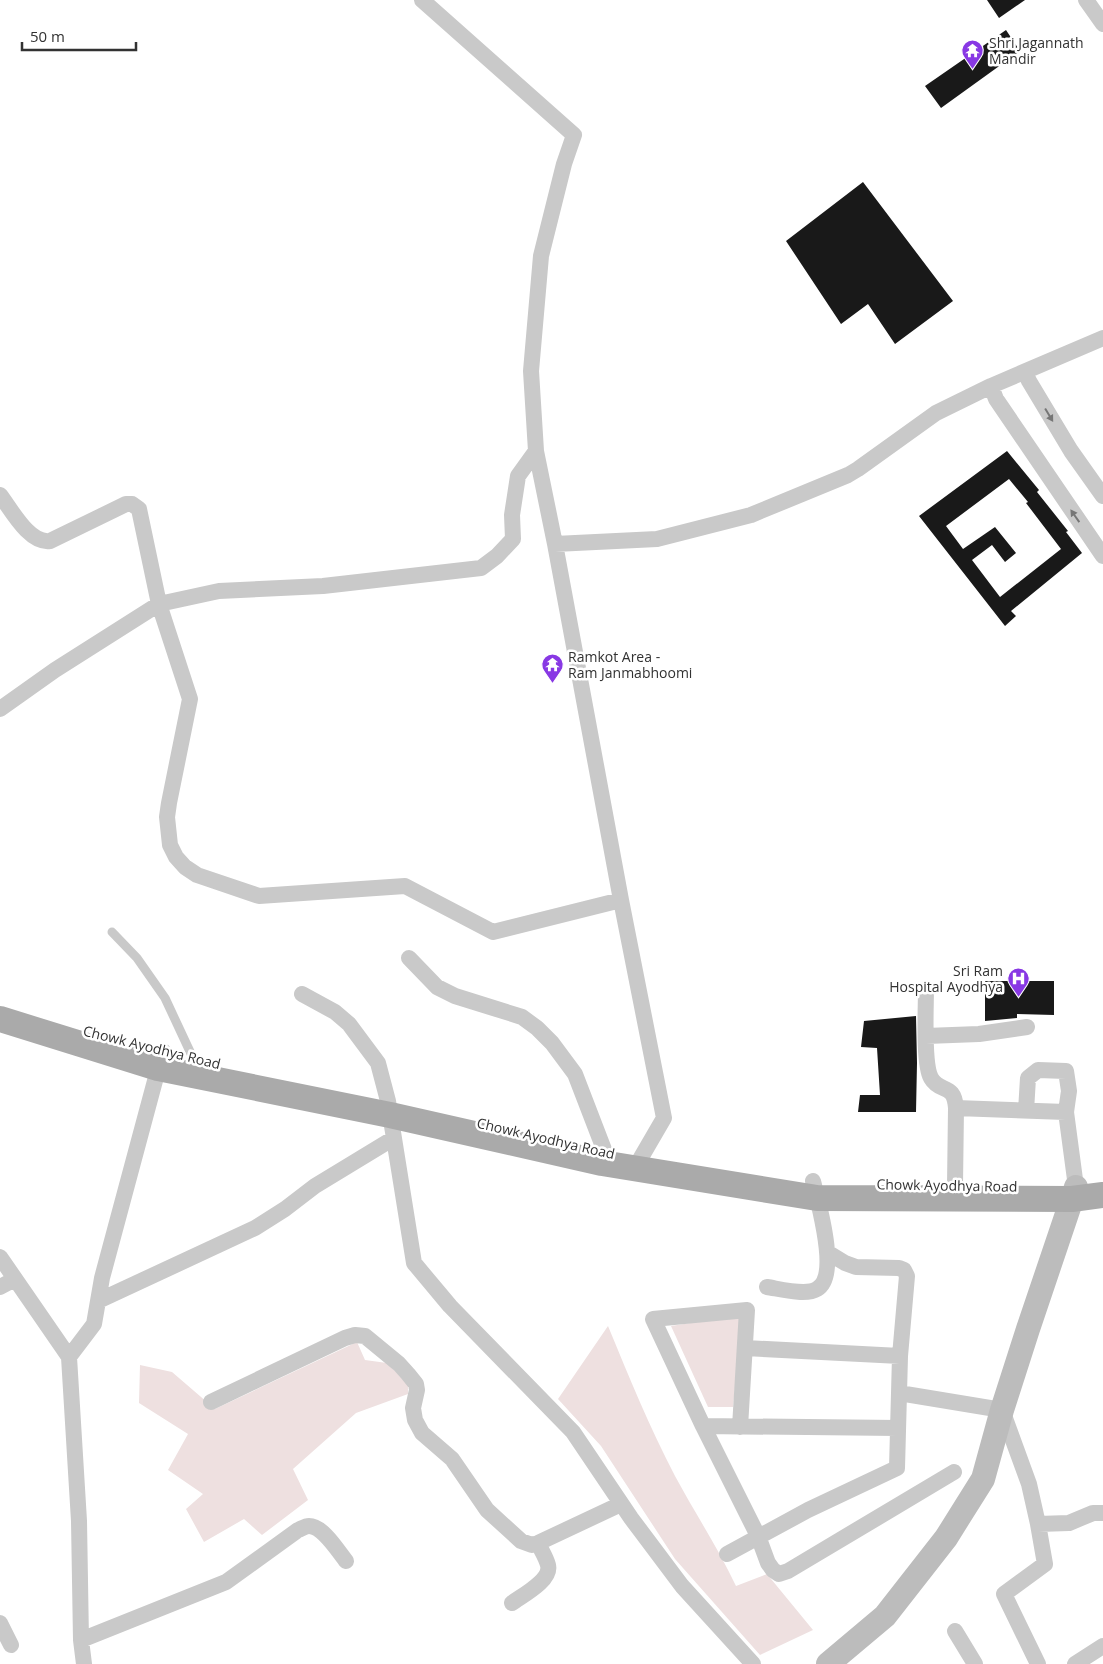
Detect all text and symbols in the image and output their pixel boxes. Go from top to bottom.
scale bar [22,20,136,52]
text: 50 m [30,26,65,46]
place label: Shri Jagannath Mandir [989,33,1084,68]
temple icon: Shri Jagannath Mandir [961,38,985,69]
one-way arrow [1045,408,1054,421]
one-way arrow [1070,509,1080,523]
place label: Ramkot Area - Ram Janmabhoomi [568,647,692,682]
temple icon: Ramkot Area - Ram Janmabhoomi [540,652,564,683]
place label: Sri Ram Hospital Ayodhya [889,961,1003,996]
hospital icon: Sri Ram Hospital Ayodhya [1007,966,1031,997]
street label: Chowk Ayodhya Road [81,1021,223,1073]
street label: Chowk Ayodhya Road [475,1113,617,1163]
street label: Chowk Ayodhya Road [876,1174,1018,1196]

